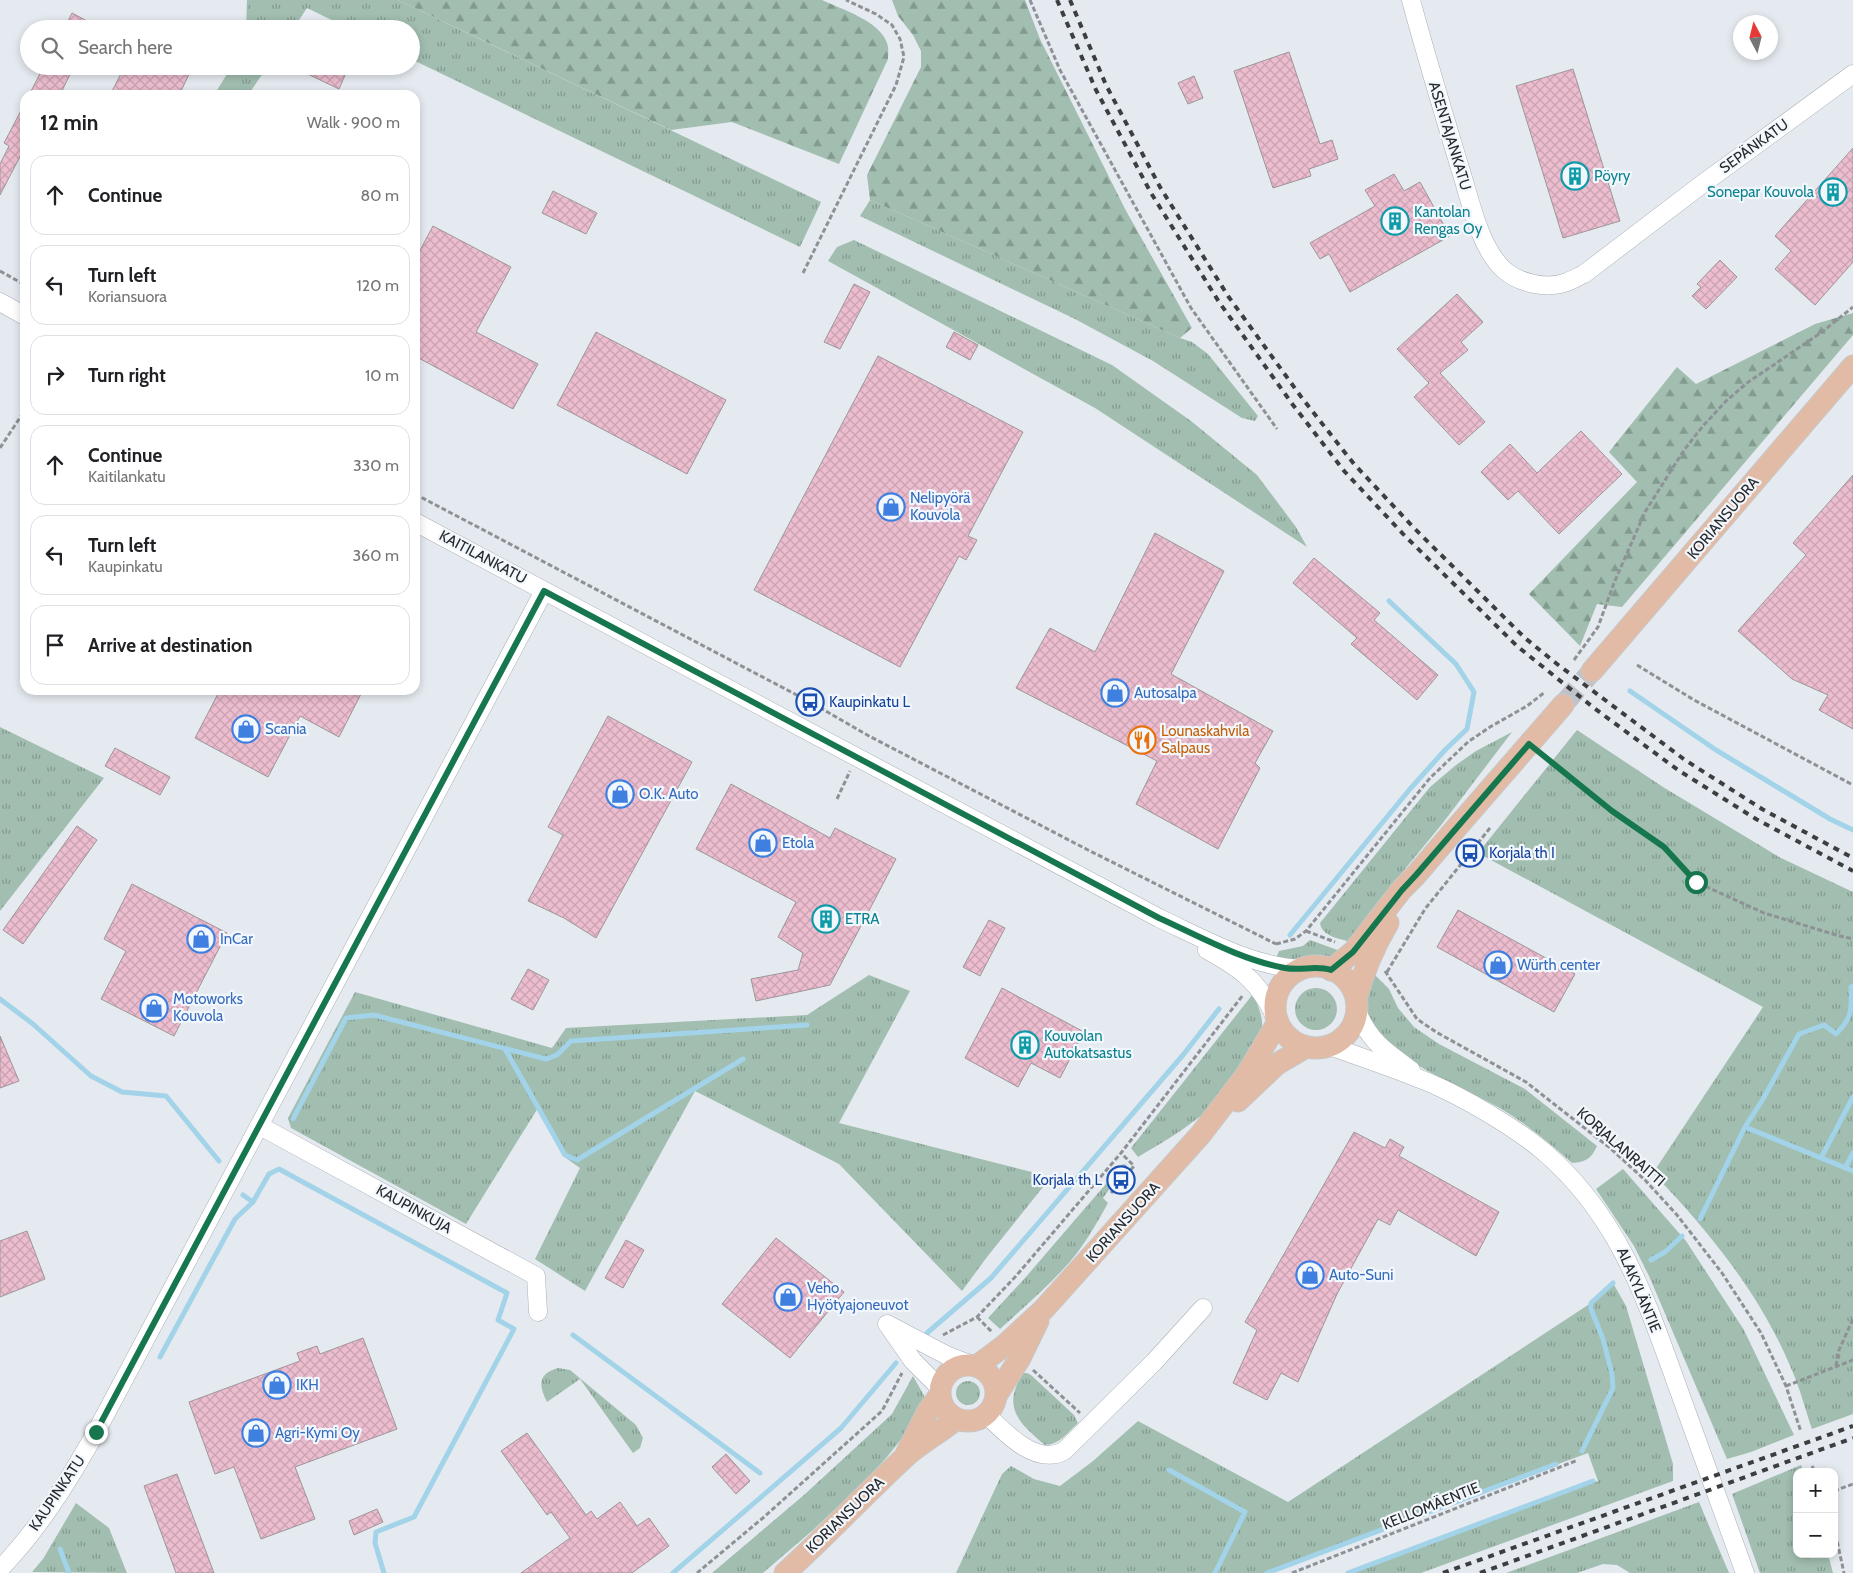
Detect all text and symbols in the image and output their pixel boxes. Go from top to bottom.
north arrow [1733,15,1778,60]
search box [20,20,420,75]
icon: search [38,34,66,62]
text: Search here [78,36,172,59]
street label: ASENTAJANKATU [1425,79,1475,193]
text: 12 min [40,110,98,135]
text: Walk · 900 m [307,113,400,132]
street label: SEPÄNKATU [1716,115,1792,177]
building icon: Pöyry [1560,161,1590,191]
place label: Pöyry [1594,167,1631,185]
building icon: Sonepar Kouvola [1818,177,1848,207]
icon: ahead [41,181,69,209]
place label: Sonepar Kouvola [1707,183,1815,201]
text: Continue [88,184,162,207]
text: 80 m [361,186,399,205]
place label: Kantolan Rengas Oy [1414,203,1483,238]
building icon: Kantolan Rengas Oy [1380,206,1410,236]
text: Turn left [88,264,156,287]
icon: left [41,271,69,299]
text: 120 m [357,276,399,295]
text: Koriansuora [88,287,167,306]
icon: right [41,361,69,389]
text: Turn right [88,364,166,387]
text: 10 m [365,366,399,385]
text: Continue [88,444,162,467]
icon: ahead [41,451,69,479]
text: 330 m [353,456,399,475]
text: Kaitilankatu [88,467,166,486]
street label: KORIANSUORA [1683,473,1763,563]
place label: Nelipyörä Kouvola [910,489,971,524]
shop icon: Nelipyörä Kouvola [876,492,906,522]
street label: KAITILANKATU [436,526,530,588]
text: Turn left [88,534,156,557]
icon: left [41,541,69,569]
text: 360 m [352,546,399,565]
text: Kaupinkatu [88,557,163,576]
icon: arrive [41,631,69,659]
text: Arrive at destination [88,634,252,657]
shop icon: Autosalpa [1100,678,1130,708]
place label: Autosalpa [1134,684,1197,702]
bus stop icon: Kaupinkatu L [795,687,825,717]
place label: Kaupinkatu L [829,693,910,711]
shop icon: Scania [231,714,261,744]
place label: Scania [265,720,307,738]
place label: Lounaskahvila Salpaus [1161,722,1250,757]
restaurant icon: Lounaskahvila Salpaus [1127,725,1157,755]
shop icon: O.K. Auto [605,779,635,809]
place label: O.K. Auto [639,785,699,803]
shop icon: Etola [748,828,778,858]
place label: Etola [782,834,815,852]
bus stop icon: Korjala th I [1455,838,1485,868]
place label: Korjala th I [1489,844,1555,862]
route start [1685,871,1708,894]
building icon: ETRA [811,904,841,934]
place label: ETRA [845,910,880,928]
shop icon: InCar [186,924,216,954]
place label: InCar [220,930,253,948]
shop icon: Würth center [1483,950,1513,980]
place label: Würth center [1517,956,1600,974]
place label: Motoworks Kouvola [173,990,243,1025]
shop icon: Motoworks Kouvola [139,993,169,1023]
place label: Kouvolan Autokatsastus [1044,1027,1132,1062]
building icon: Kouvolan Autokatsastus [1010,1030,1040,1060]
street label: KORJALANRAITTI [1573,1104,1669,1190]
bus stop icon: Korjala th L [1106,1165,1136,1195]
place label: Korjala th L [1032,1171,1102,1189]
street label: KORIANSUORA [1082,1178,1164,1266]
street label: KAUPINKUJA [373,1181,456,1238]
street label: ALAKYLÄNTIE [1613,1245,1665,1335]
shop icon: Auto-Suni [1295,1260,1325,1290]
place label: Auto-Suni [1329,1266,1393,1284]
place label: Veho Hyötyajoneuvot [807,1279,909,1314]
shop icon: Veho Hyötyajoneuvot [773,1282,803,1312]
shop icon: IKH [262,1370,292,1400]
place label: IKH [296,1376,319,1394]
shop icon: Agri-Kymi Oy [241,1418,271,1448]
route end [85,1421,108,1444]
place label: Agri-Kymi Oy [275,1424,360,1442]
street label: KAUPINKATU [25,1452,89,1534]
map controls [1793,1468,1838,1558]
button: + [1793,1468,1838,1513]
street label: KORIANSUORA [802,1473,888,1557]
street label: KELLOMÄENTIE [1380,1478,1482,1534]
button: − [1793,1513,1838,1558]

